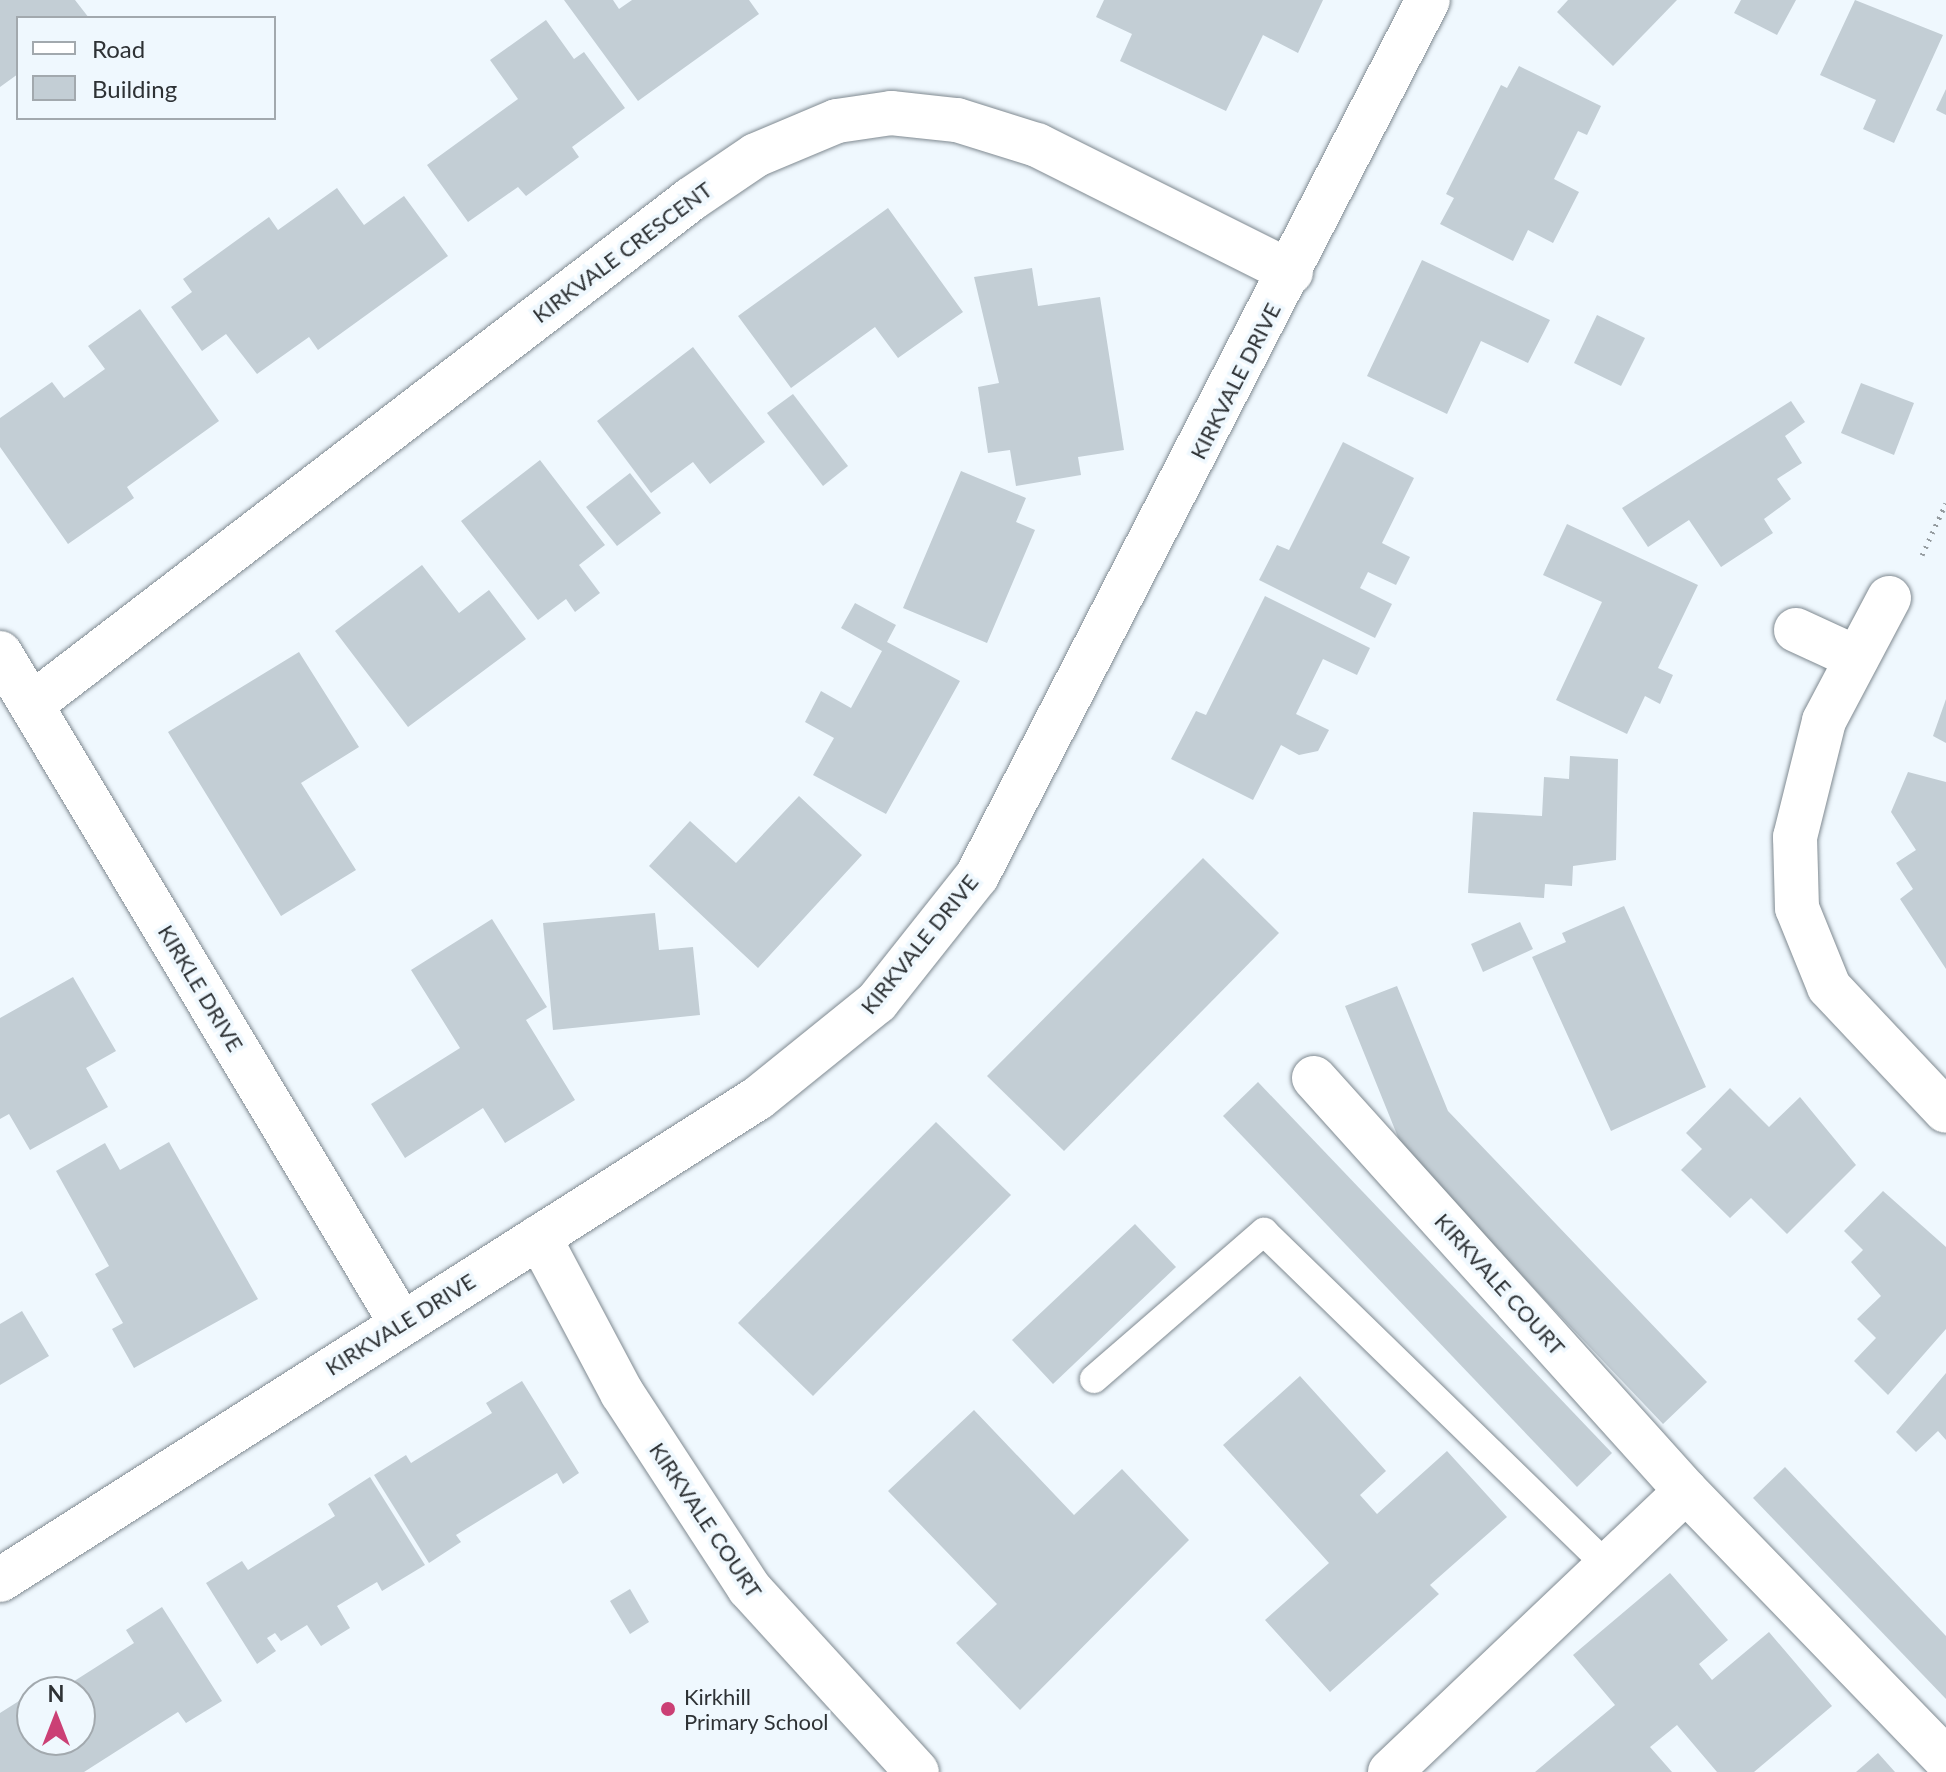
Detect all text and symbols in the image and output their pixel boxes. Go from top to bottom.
legend [16,16,276,120]
text: Road [92,34,145,63]
text: Building [92,74,177,103]
street label: KIRKVALE CRESCENT [527,176,717,328]
street label: KIRKVALE DRIVE [1184,299,1286,463]
street label: KIRKVALE DRIVE [855,869,983,1019]
street label: KIRKLE DRIVE [153,920,249,1056]
street label: KIRKVALE COURT [1429,1208,1571,1360]
street label: KIRKVALE DRIVE [320,1267,480,1381]
street label: KIRKVALE COURT [644,1437,768,1603]
north arrow [16,1676,96,1756]
text: N [48,1680,64,1707]
place label: Kirkhill Primary School [684,1683,829,1734]
marker: Kirkhill Primary School [659,1700,677,1718]

